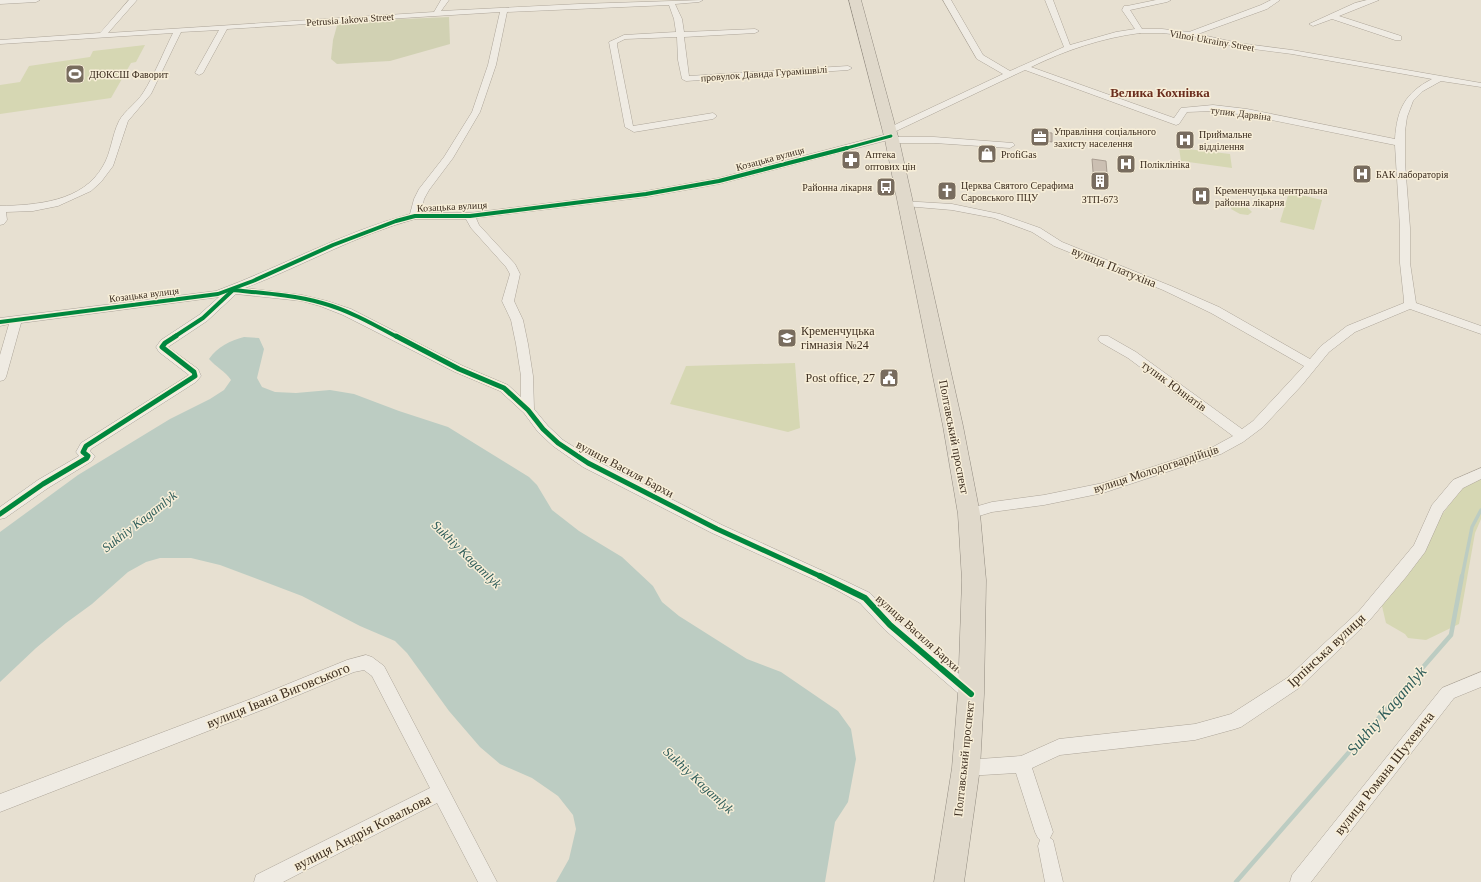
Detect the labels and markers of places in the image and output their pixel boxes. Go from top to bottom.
sports icon: ДЮКСШ Фаворит [64,63,86,85]
place label: ДЮКСШ Фаворит [89,69,169,80]
office icon: Управління соціального захисту населення [1029,126,1051,148]
place label: Управління соціального захисту населення [1054,126,1156,149]
hospital icon: Приймальне відділення [1174,129,1196,151]
place label: Приймальне відділення [1199,129,1253,152]
shop icon: ProfiGas [976,143,998,165]
pharmacy icon: Аптека оптових цін [840,149,862,171]
place label: Аптека оптових цін [865,149,916,172]
place label: ProfiGas [1001,149,1037,160]
hospital icon: Поліклініка [1115,153,1137,175]
place label: Поліклініка [1140,159,1190,170]
hospital icon: БАК лабораторія [1351,163,1373,185]
place label: БАК лабораторія [1376,169,1449,180]
building icon: ЗТП-673 [1089,170,1111,192]
bus stop icon: Районна лікарня [875,176,897,198]
church icon: Церква Святого Серафима Саровського ПЦУ [936,180,958,202]
place label: Церква Святого Серафима Саровського ПЦУ [961,180,1074,203]
place label: Районна лікарня [802,182,872,193]
hospital icon: Кременчуцька центральна районна лікарня [1190,185,1212,207]
place label: Кременчуцька центральна районна лікарня [1215,185,1328,208]
place label: ЗТП-673 [1082,194,1118,205]
place label: Кременчуцька гімназія №24 [801,324,875,352]
school or university icon: Кременчуцька гімназія №24 [776,327,798,349]
public building icon: Post office, 27 [878,367,900,389]
place label: Post office, 27 [806,371,875,385]

